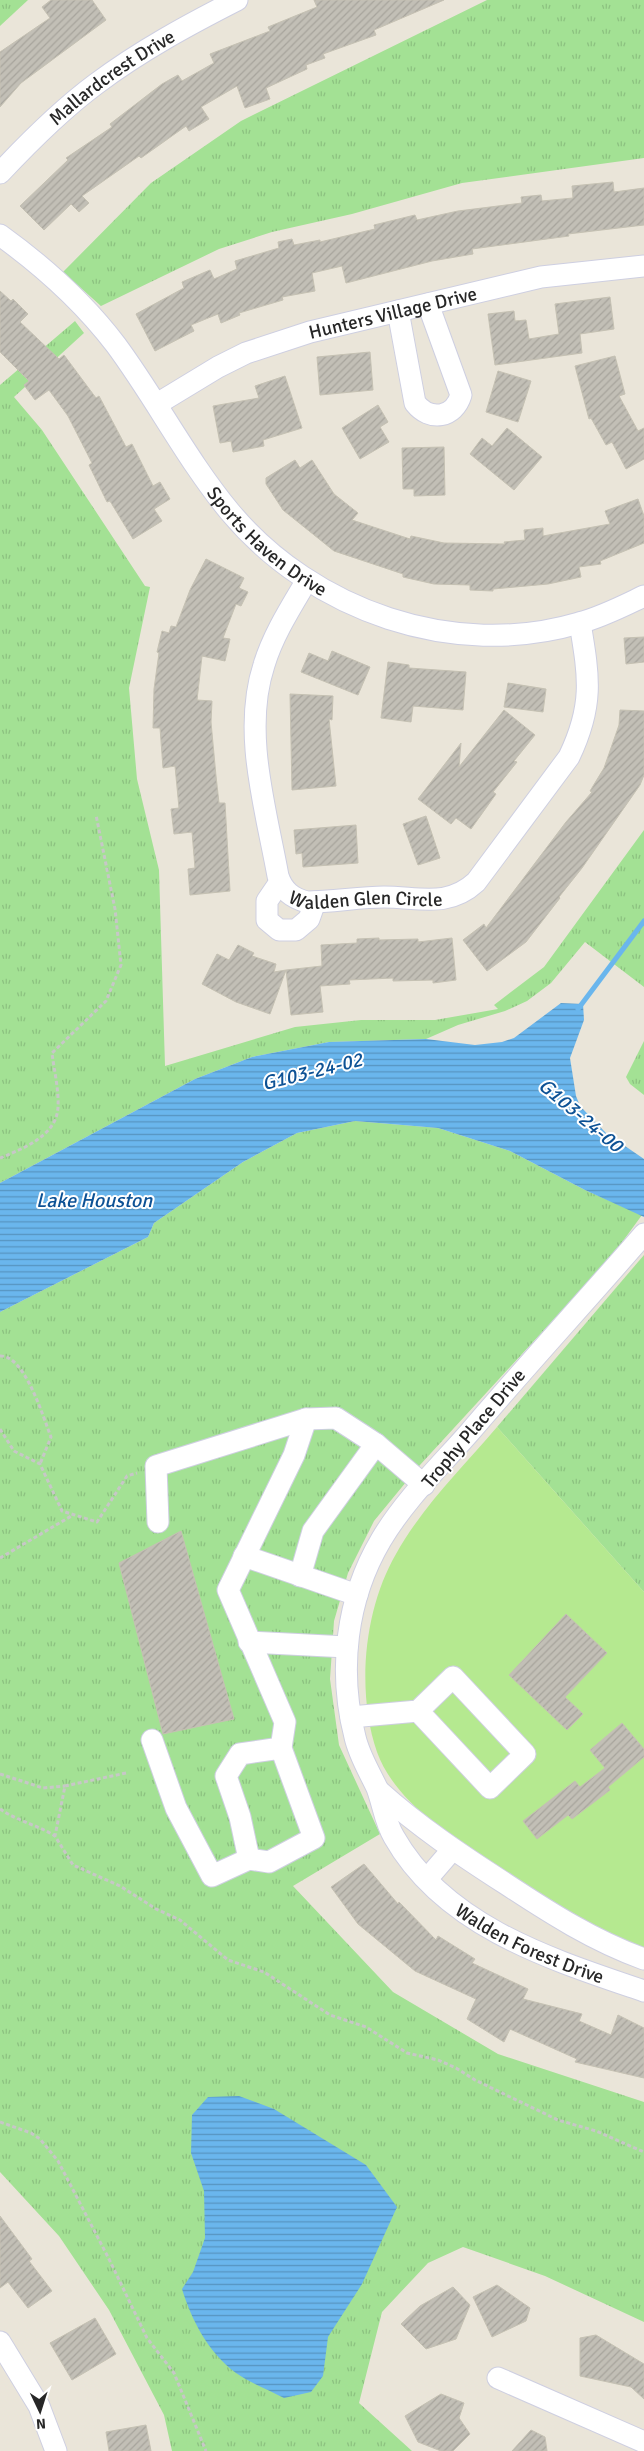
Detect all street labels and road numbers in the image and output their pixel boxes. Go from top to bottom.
street label: Mallardcrest Drive [44,25,179,131]
street label: Hunters Village Drive [306,282,479,345]
street label: Sports Haven Drive [201,482,331,602]
street label: Walden Glen Circle [285,885,443,915]
street label: Trophy Place Drive [417,1364,531,1493]
street label: Walden Forest Drive [450,1899,607,1989]

